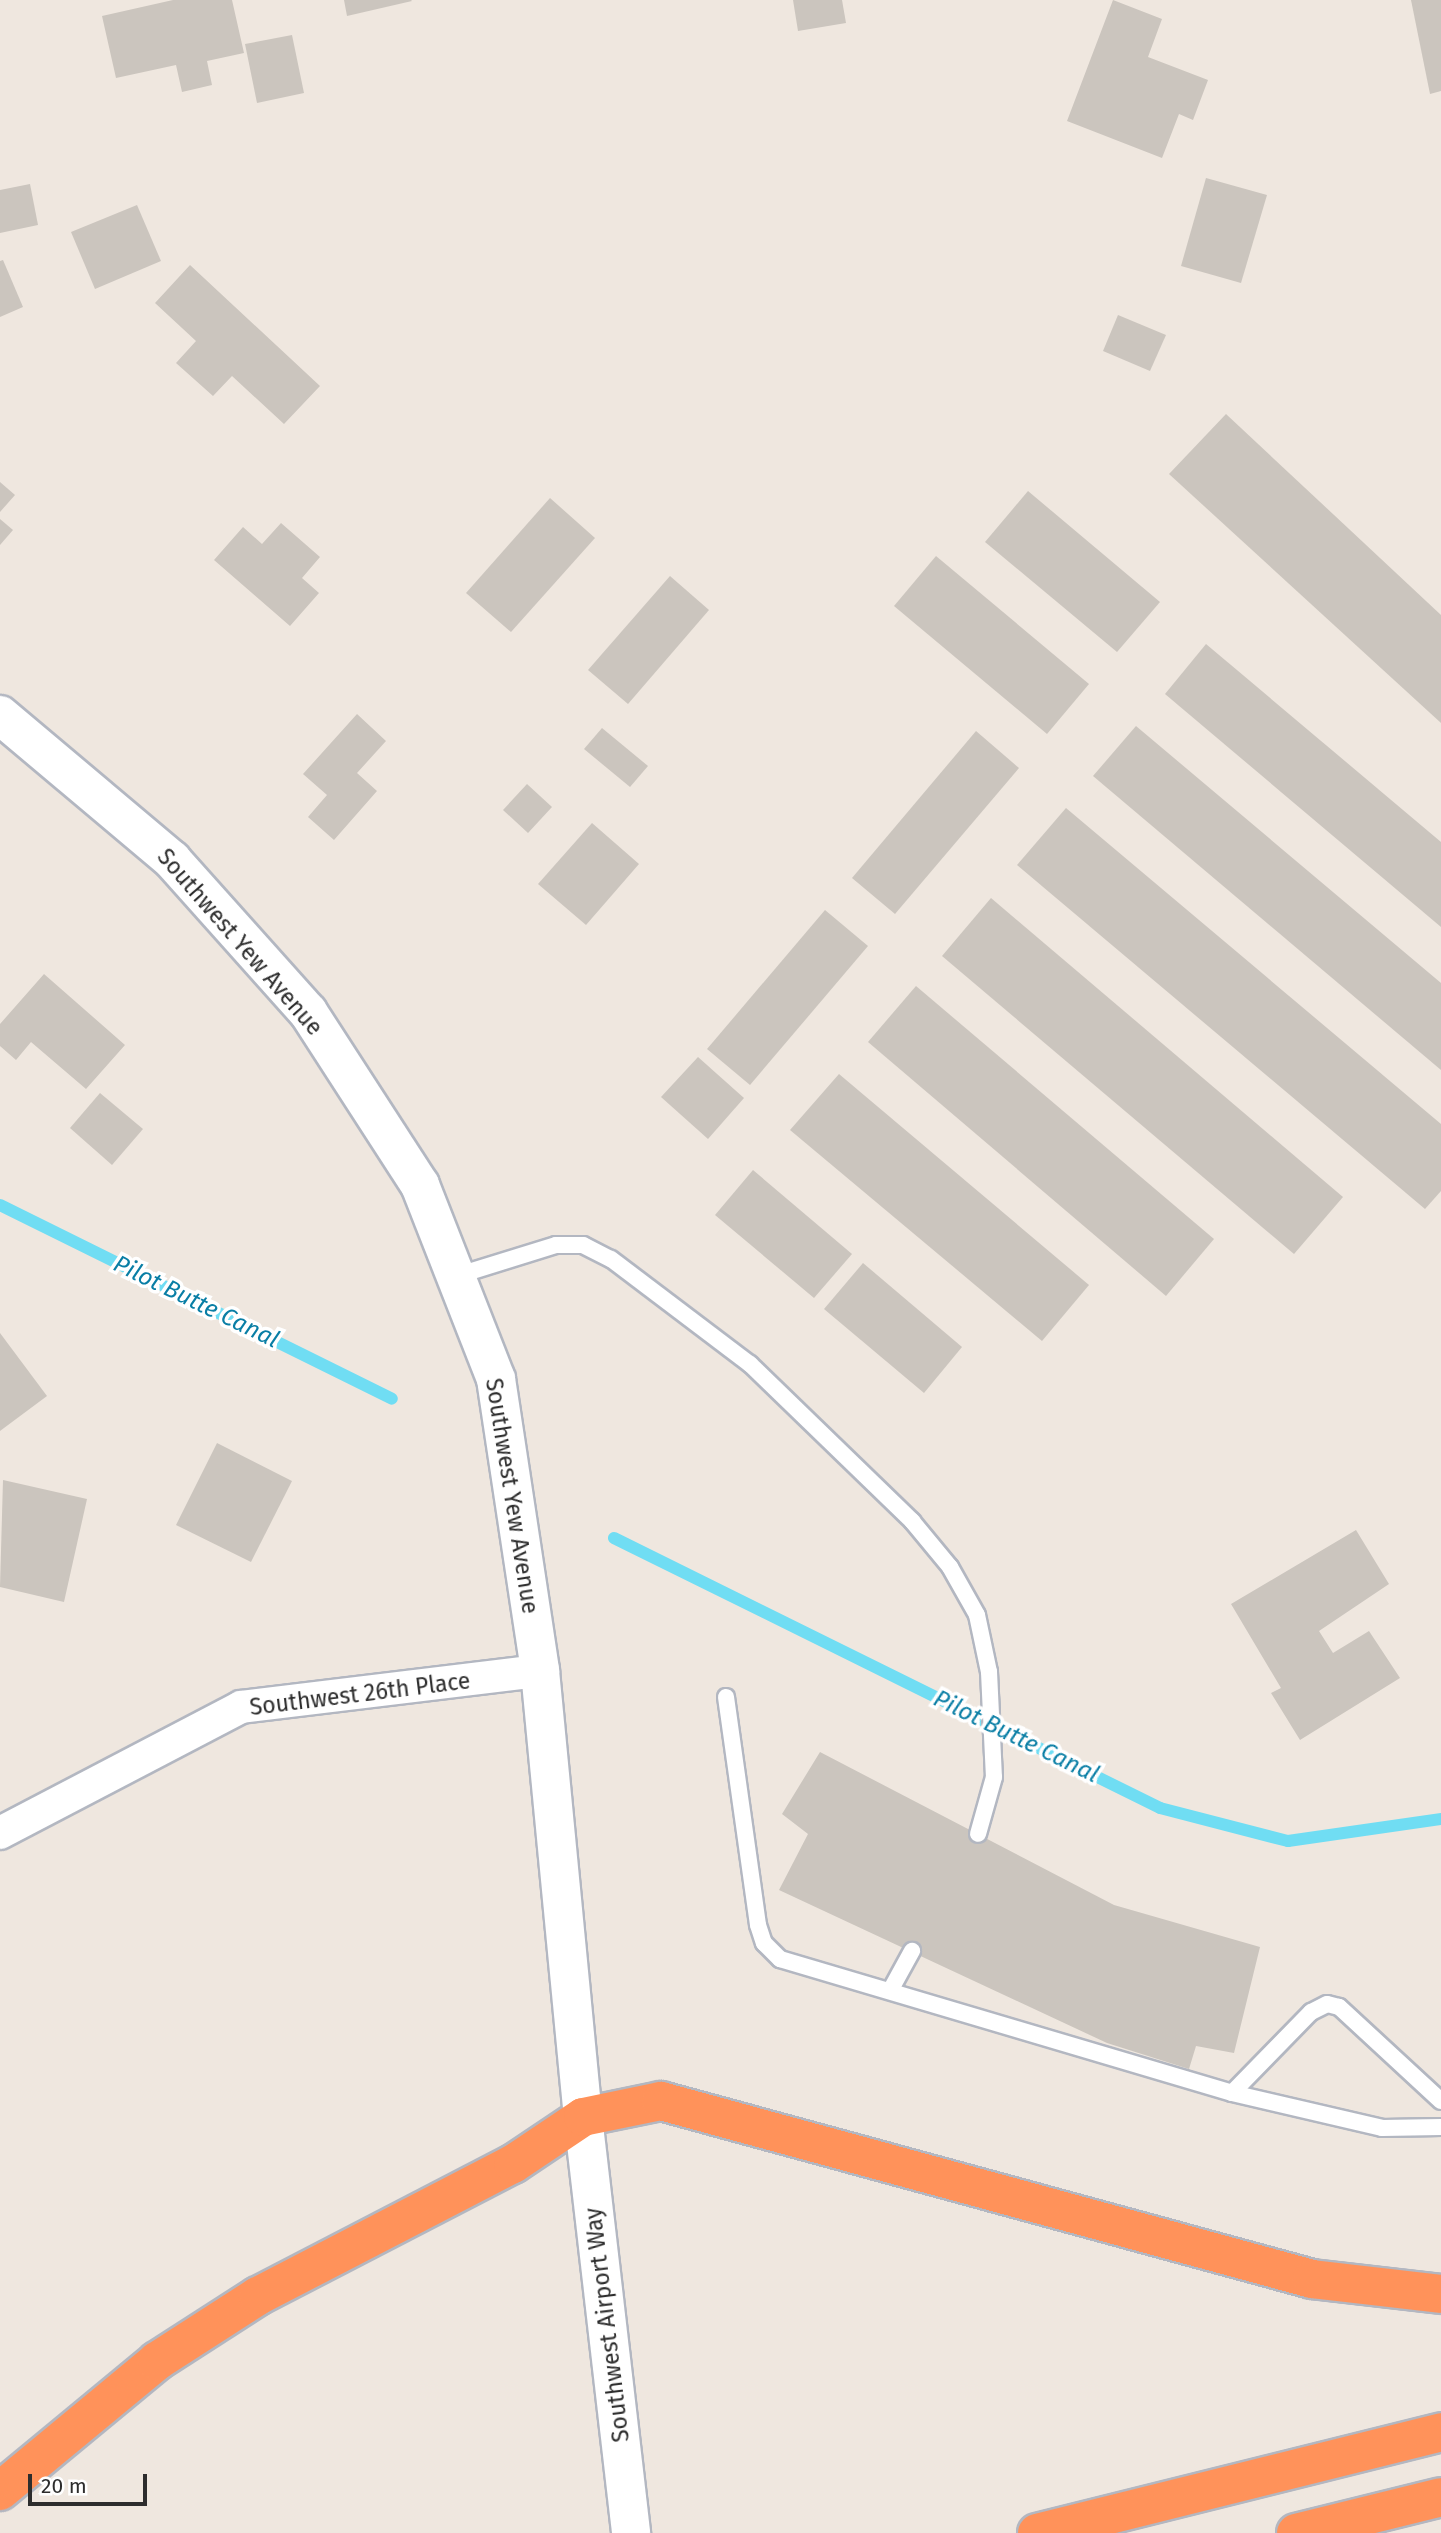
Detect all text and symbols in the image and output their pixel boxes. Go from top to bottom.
street label: Southwest Yew Avenue [151,843,329,1041]
water label: Pilot Butte Canal [109,1250,283,1354]
street label: Southwest Yew Avenue [480,1376,544,1616]
street label: Southwest 26th Place [248,1667,472,1721]
water label: Pilot Butte Canal [929,1685,1103,1789]
street label: Southwest Airport Way [579,2206,635,2444]
scale bar [32,2460,150,2504]
text: 20 m [41,2473,87,2499]

